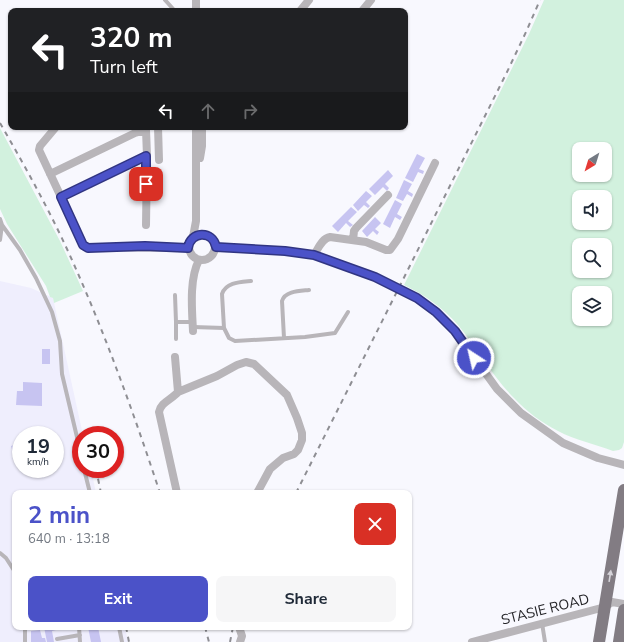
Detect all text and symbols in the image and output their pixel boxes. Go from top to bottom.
text: 320 m [90,19,173,57]
icon: left [24,24,76,76]
text: Turn left [90,55,158,79]
icon: left [155,100,177,122]
icon: ahead [197,100,219,122]
icon: right [239,100,261,122]
north arrow [572,142,612,182]
map controls [572,142,612,326]
pin [129,167,163,201]
icon: arrive [135,173,157,195]
button: sound [572,190,612,230]
button: search [572,238,612,278]
button: layers [572,286,612,326]
position arrow [453,337,495,379]
speed limit sign: 30 [72,426,124,478]
text: 19 [26,433,50,460]
text: km/h [27,455,49,469]
text: 2 min [28,499,90,531]
button: close [354,503,396,545]
text: 640 m · 13:18 [28,530,110,548]
one-way arrow [607,570,613,582]
button: Exit [28,576,208,622]
button: Share [216,576,396,622]
street label: STASIE ROAD [499,589,591,630]

